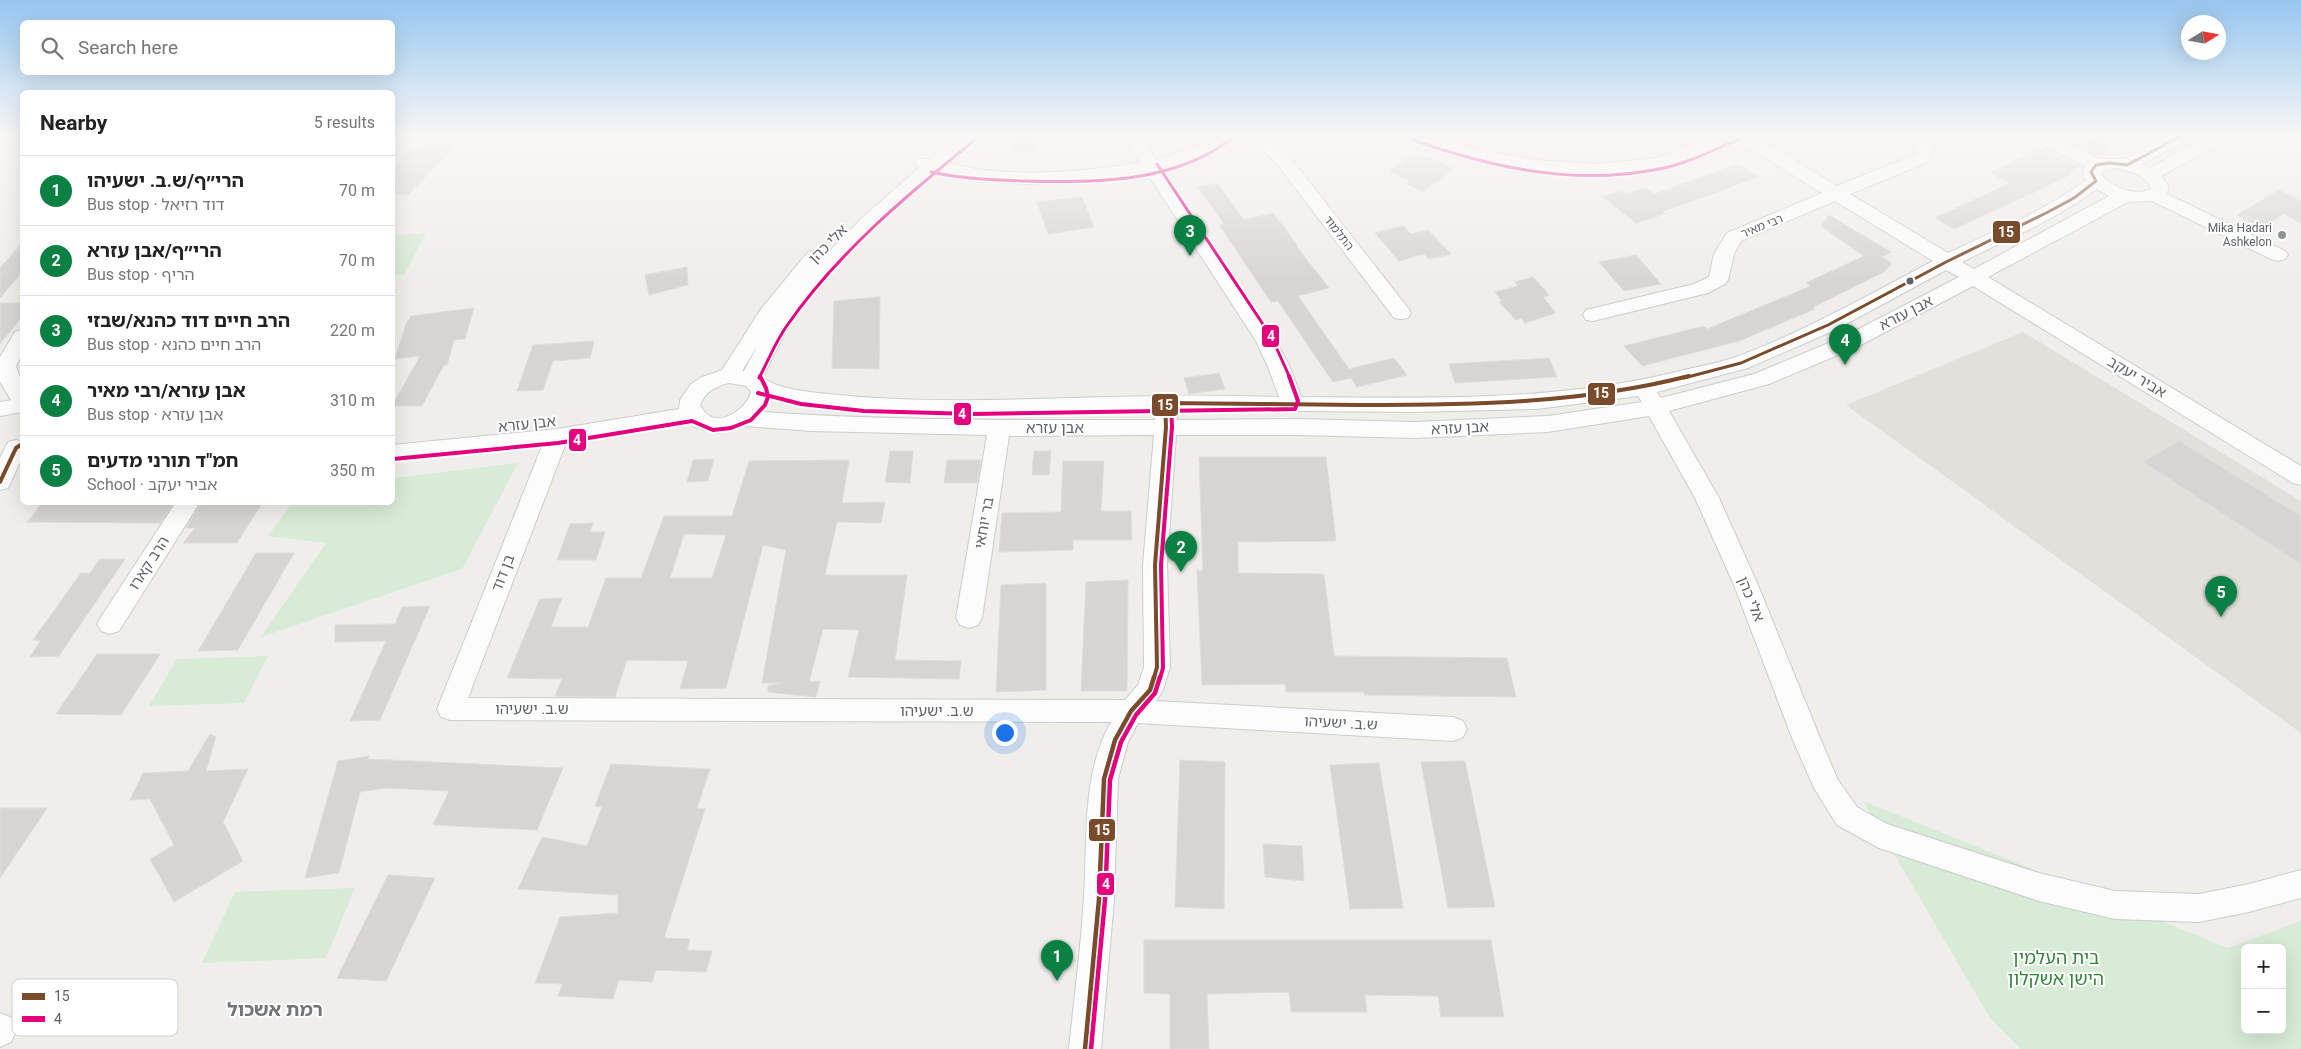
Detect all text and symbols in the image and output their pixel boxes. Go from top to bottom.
north arrow [2181,15,2226,60]
search box [20,20,395,75]
icon: search [38,34,66,62]
text: Search here [78,36,178,59]
text: Nearby [40,111,107,135]
text: 5 results [314,113,375,132]
text: הרי״ף/ש.ב. ישעיהו [87,169,244,192]
text: 1 [51,181,61,200]
text: 70 m [339,181,375,200]
text: Bus stop · דוד רזיאל [87,195,224,214]
street label: רבי מאיר [1739,211,1785,241]
street label: התלמוד [1321,213,1357,253]
pin: 3 [1174,215,1206,256]
line badge: 15 [1992,220,2021,244]
street label: אלי כהן [805,221,851,267]
place label: Mika Hadari Ashkelon [2208,221,2272,249]
text: 15 [1998,224,2014,240]
marker: Mika Hadari Ashkelon [2276,229,2288,241]
text: הרי״ף/אבן עזרא [87,239,222,262]
text: 2 [51,251,61,270]
text: 70 m [339,251,375,270]
text: Bus stop · הריף [87,265,195,284]
unlabelled marker [1905,276,1915,286]
street label: אבן עזרא [1876,292,1936,334]
text: הרב חיים דוד כהנא/שבזי [87,309,290,332]
text: 3 [51,321,61,340]
text: 220 m [330,321,375,340]
line badge: 4 [1261,324,1280,348]
pin: 4 [1829,324,1861,365]
text: 4 [1267,328,1275,344]
text: Bus stop · הרב חיים כהנא [87,335,261,354]
street label: אביר יעקב [2104,353,2170,401]
text: אבן עזרא/רבי מאיר [87,379,246,402]
line badge: 15 [1587,382,1616,406]
text: 15 [1593,385,1609,401]
text: 4 [51,391,61,410]
text: 310 m [330,391,375,410]
line badge: 15 [1151,393,1179,417]
text: 15 [1157,397,1173,413]
line badge: 4 [953,402,972,426]
text: Bus stop · אבן עזרא [87,405,223,424]
text: 4 [958,406,966,422]
street label: אבן עזרא [497,412,557,436]
street label: אבן עזרא [1431,417,1489,439]
street label: אבן עזרא [1026,419,1084,437]
line badge: 4 [568,428,587,452]
text: 4 [573,432,581,448]
text: חמ"ד תורני מדעים [87,449,239,472]
text: 5 [51,461,61,480]
text: 350 m [330,461,375,480]
text: School · אביר יעקב [87,475,217,494]
street label: בר יוחאי [971,495,997,550]
pin: 2 [1165,531,1197,572]
street label: הרב קארו [125,533,173,593]
street label: בן דוד [488,552,518,594]
street label: אלי כהן [1734,574,1768,624]
pin: 5 [2205,576,2237,617]
street label: ש.ב. ישעיהו [495,700,569,718]
street label: ש.ב. ישעיהו [900,702,974,720]
street label: ש.ב. ישעיהו [1304,712,1378,734]
your location [992,720,1018,746]
line badge: 15 [1088,818,1116,842]
text: 15 [1094,822,1110,838]
line badge: 4 [1096,872,1115,896]
text: 4 [1102,876,1110,892]
pin: 1 [1041,940,1073,981]
map controls [2241,944,2286,1034]
button: + [2241,944,2286,989]
park label: בית העלמין הישן אשקלון [2008,947,2104,989]
legend [12,979,178,1036]
text: 15 [54,988,70,1004]
button: − [2241,989,2286,1034]
district label: רמת אשכול [227,998,323,1021]
text: 4 [54,1011,62,1027]

